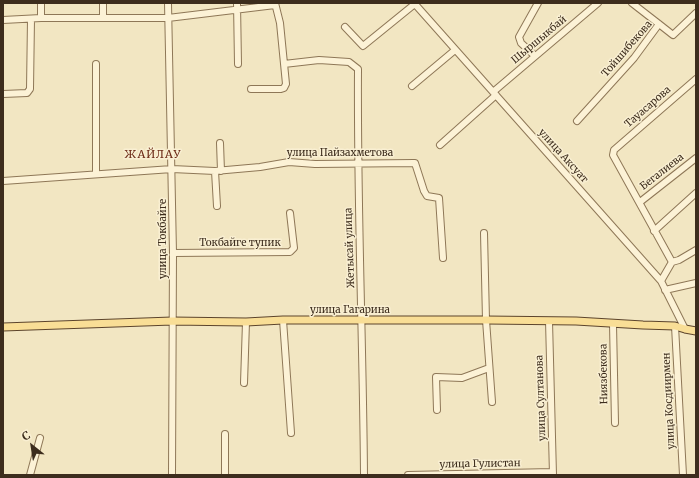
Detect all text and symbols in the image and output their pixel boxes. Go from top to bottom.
street label: Шыршыкбай [509,13,569,67]
street label: Тойшибекова [599,18,655,80]
street label: Тауасарова [623,84,673,130]
street label: улица Аксуат [536,127,590,185]
street label: улица Пайзахметова [287,147,393,159]
district label: ЖАЙЛАУ [125,148,181,162]
street label: Бегалиева [638,151,686,193]
street label: улица Токбайге [157,199,169,279]
street label: Жетысай улица [343,208,357,288]
street label: Токбайге тупик [199,237,281,249]
street label: улица Гагарина [310,304,390,316]
street label: Ниязбекова [597,344,611,404]
street label: улица Косдиирмен [660,352,678,450]
street label: улица Султанова [533,355,549,441]
north arrow [12,426,52,466]
text: С [19,428,33,443]
street label: улица Гулистан [439,457,521,471]

